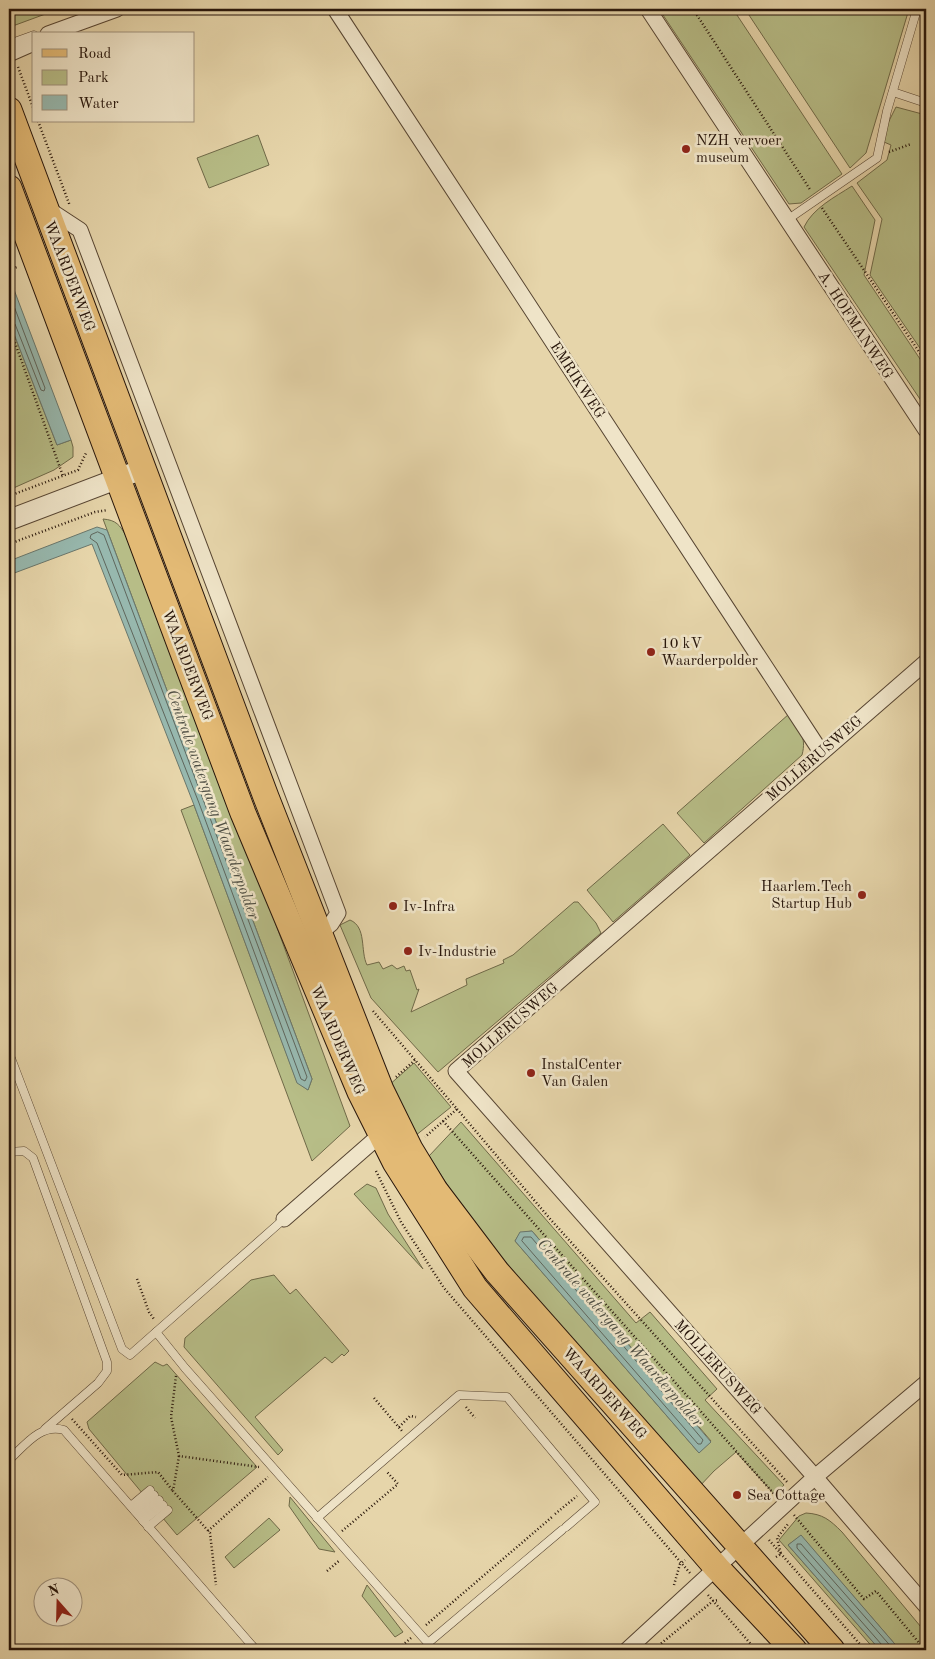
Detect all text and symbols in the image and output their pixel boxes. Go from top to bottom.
legend [32,32,195,122]
text: Road [78,47,112,62]
text: Park [78,71,109,86]
text: Water [78,97,119,112]
place label: NZH vervoer museum [696,134,781,166]
marker: NZH vervoer museum [680,143,692,155]
street label: WAARDERWEG [41,219,97,334]
street label: A. HOFMANWEG [814,269,895,383]
street label: EMRIKWEG [546,340,607,422]
street label: WAARDERWEG [159,608,215,723]
place label: 10 kV Waarderpolder [661,637,758,669]
marker: 10 kV Waarderpolder [645,646,657,658]
water label: Centrale watergang Waarderpolder [163,688,262,923]
street label: MOLLERUSWEG [764,713,866,805]
place label: Haarlem.Tech Startup Hub [761,880,852,912]
marker: Haarlem.Tech Startup Hub [856,889,868,901]
marker: Iv-Infra [387,900,399,912]
place label: Iv-Infra [403,900,456,915]
marker: Iv-Industrie [402,945,414,957]
place label: Iv-Industrie [418,945,496,960]
street label: MOLLERUSWEG [460,980,562,1072]
street label: WAARDERWEG [307,984,367,1098]
place label: InstalCenter Van Galen [541,1058,622,1090]
marker: InstalCenter Van Galen [525,1067,537,1079]
water label: Centrale watergang Waarderpolder [534,1236,706,1431]
street label: MOLLERUSWEG [671,1318,763,1418]
street label: WAARDERWEG [559,1345,649,1443]
marker: Sea Cottage [731,1489,743,1501]
place label: Sea Cottage [747,1489,825,1504]
north arrow [32,1576,82,1626]
text: N [46,1582,62,1599]

